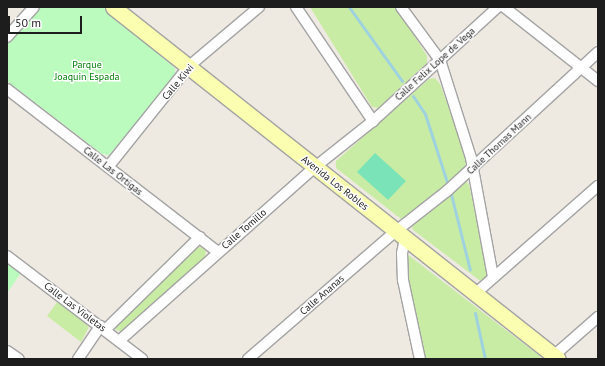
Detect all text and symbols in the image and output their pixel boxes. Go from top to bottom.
scale bar [10,8,84,34]
text: 50 m [15,15,41,30]
street label: Calle Felix Lope de Vega [392,25,478,103]
park label: Parque Joaquin Espada [54,58,120,82]
street label: Calle Kiwi [160,62,196,102]
street label: Calle Thomas Mann [464,111,534,177]
street label: Calle Las Ortigas [81,144,145,198]
street label: Avenida Los Robles [299,153,371,213]
street label: Calle Tomillo [219,206,269,252]
street label: Calle Ananas [297,272,347,318]
street label: Calle Las Violetas [41,280,109,334]

